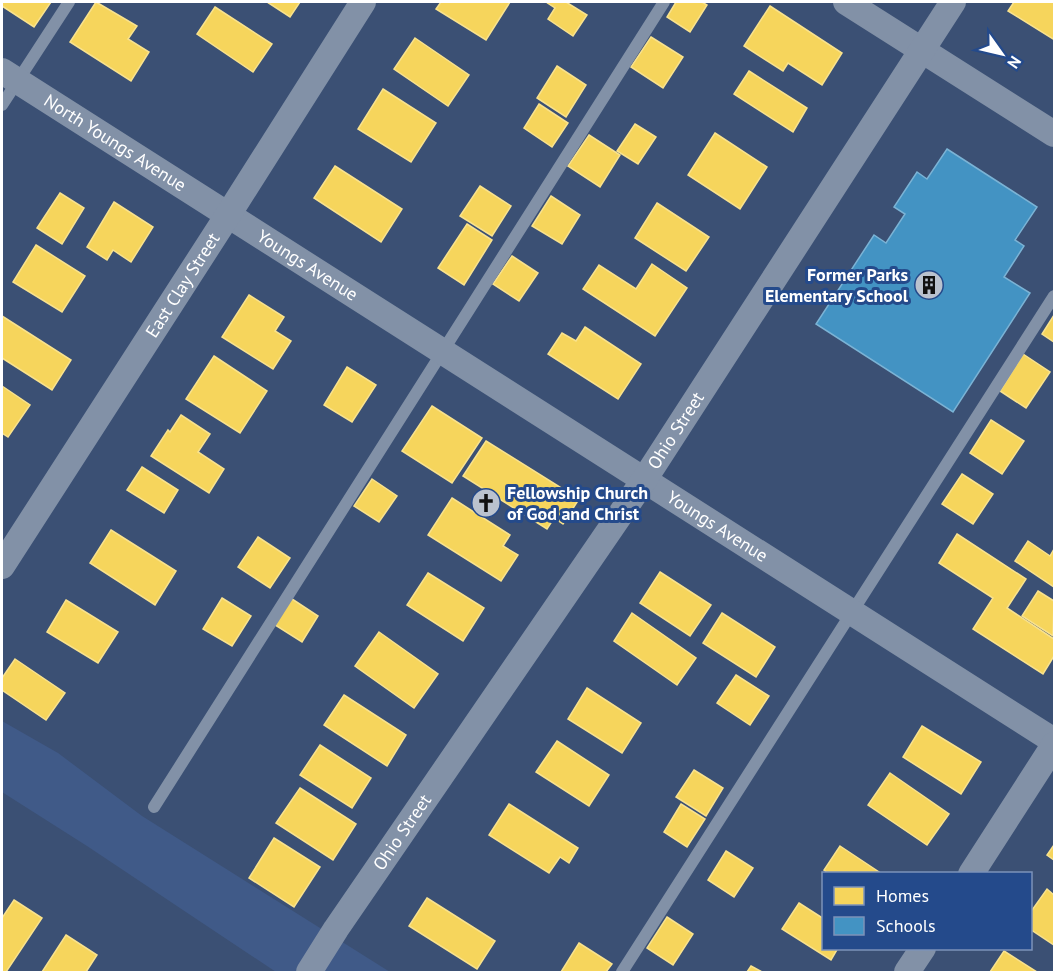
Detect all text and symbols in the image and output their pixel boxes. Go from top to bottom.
north arrow [972,24,1032,84]
text: N [1003,52,1026,72]
street label: North Youngs Avenue [40,89,191,196]
street label: Youngs Avenue [253,224,362,306]
street label: East Clay Street [140,228,225,342]
place label: Former Parks Elementary School [765,263,909,307]
building icon: Former Parks Elementary School [913,269,945,301]
street label: Ohio Street [642,387,709,473]
place label: Fellowship Church of God and Christ [507,481,648,525]
street label: Youngs Avenue [663,485,772,567]
church icon: Fellowship Church of God and Christ [470,487,502,519]
street label: Ohio Street [368,789,436,875]
legend [822,872,1032,950]
text: Homes [876,884,929,907]
text: Schools [876,914,936,937]

